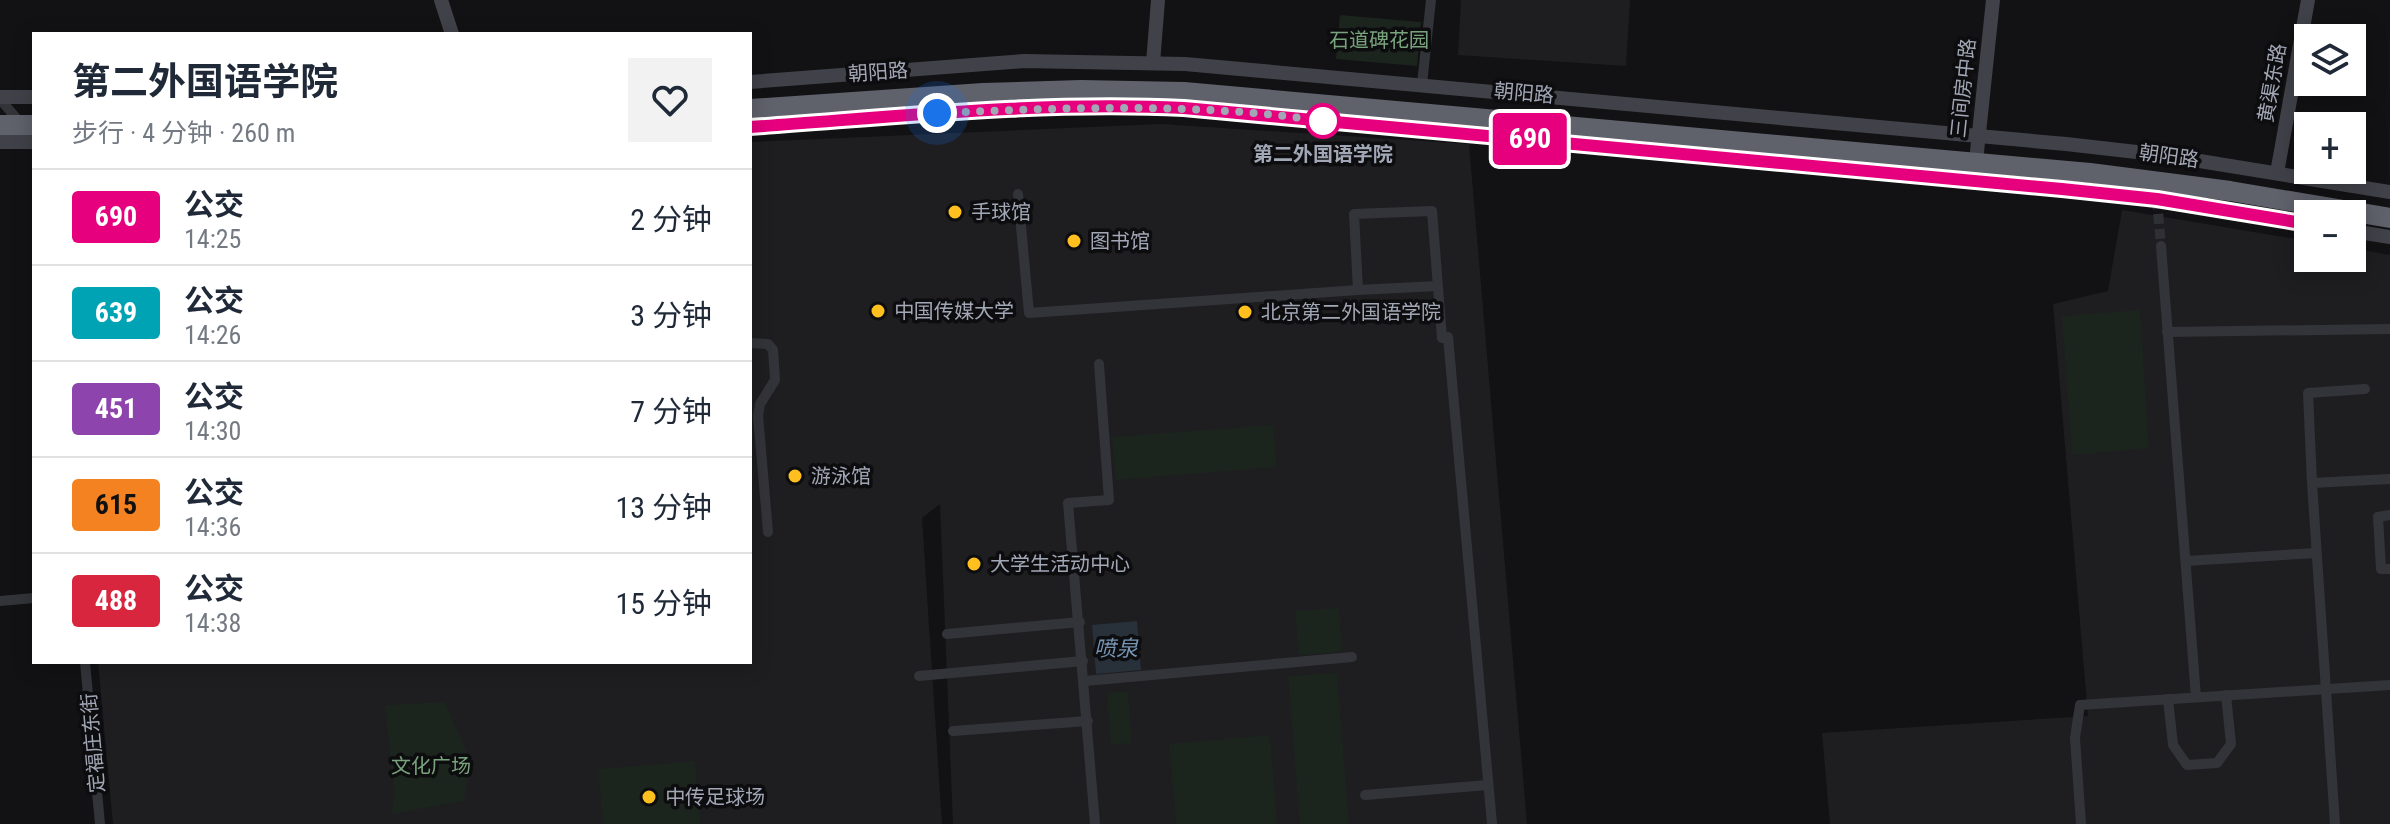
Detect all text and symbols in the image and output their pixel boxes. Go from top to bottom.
map controls [2294,24,2366,272]
button: layers [2294,24,2366,96]
park label: 石道碑花园 [1329,28,1429,52]
street label: 三间房中路 [1946,37,1980,139]
street label: 黄渠东路 [2253,42,2291,124]
button: heart [628,58,712,142]
street label: 朝阳路 [847,58,909,86]
text: 第二外国语学院 [72,60,338,104]
street label: 朝阳路 [1493,78,1555,108]
your location [917,93,957,133]
marker: 第二外国语学院 [1306,104,1340,138]
button: + [2294,112,2366,184]
line badge: 690 [1484,113,1576,165]
text: 步行 · 4 分钟 · 260 m [72,118,295,148]
text: 690 [1509,122,1551,155]
street label: 朝阳路 [2138,140,2200,172]
place label: 第二外国语学院 [1253,142,1393,166]
text: 公交 [184,187,244,222]
text: 690 [95,200,137,233]
place label: 手球馆 [971,200,1031,224]
button: − [2294,200,2366,272]
text: 2 分钟 [630,202,712,237]
marker: 手球馆 [946,203,964,221]
text: 14:25 [184,224,241,254]
place label: 图书馆 [1090,229,1150,253]
marker: 图书馆 [1065,232,1083,250]
text: 公交 [184,283,244,318]
text: 639 [95,296,137,329]
text: 3 分钟 [630,298,712,333]
place label: 中国传媒大学 [894,299,1014,323]
place label: 北京第二外国语学院 [1261,300,1441,324]
marker: 中国传媒大学 [869,302,887,320]
marker: 北京第二外国语学院 [1236,303,1254,321]
text: 14:26 [184,320,241,350]
text: 公交 [184,379,244,414]
text: 451 [95,392,137,425]
text: 7 分钟 [630,394,712,429]
text: 14:30 [184,416,241,446]
place label: 游泳馆 [811,464,871,488]
marker: 游泳馆 [786,467,804,485]
text: 公交 [184,475,244,510]
text: 615 [95,488,137,521]
text: 13 分钟 [615,490,712,525]
text: 14:36 [184,512,241,542]
place label: 大学生活动中心 [990,552,1130,576]
marker: 大学生活动中心 [965,555,983,573]
text: 公交 [184,571,244,606]
text: 488 [95,584,137,617]
text: 15 分钟 [615,586,712,621]
text: 14:38 [184,608,241,638]
water label: 喷泉 [1094,636,1139,661]
street label: 定福庄东街 [77,692,109,794]
park label: 文化广场 [391,754,471,778]
place label: 中传足球场 [665,785,765,809]
marker: 中传足球场 [640,788,658,806]

